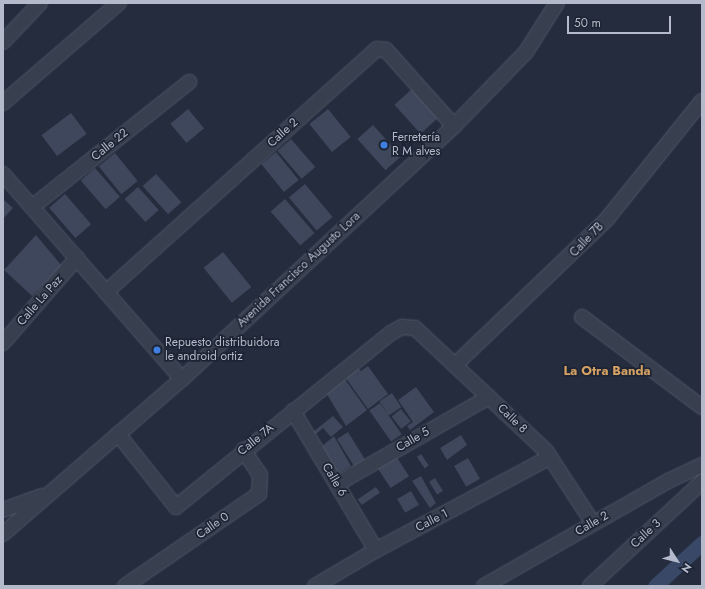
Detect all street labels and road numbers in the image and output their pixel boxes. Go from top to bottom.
street label: Calle 2 [265,116,301,150]
street label: Calle 22 [89,126,131,164]
street label: Avenida Francisco Augusto Lora [235,209,363,331]
street label: Calle 7B [567,220,607,260]
street label: Calle La Paz [14,273,66,329]
street label: Calle 8 [494,401,530,437]
street label: Calle 7A [235,421,277,459]
street label: Calle 5 [394,425,432,455]
street label: Calle 6 [319,461,349,499]
street label: Calle 1 [413,507,451,535]
street label: Calle 2 [573,509,611,539]
street label: Calle 0 [194,510,232,542]
street label: Calle 3 [628,517,664,551]

